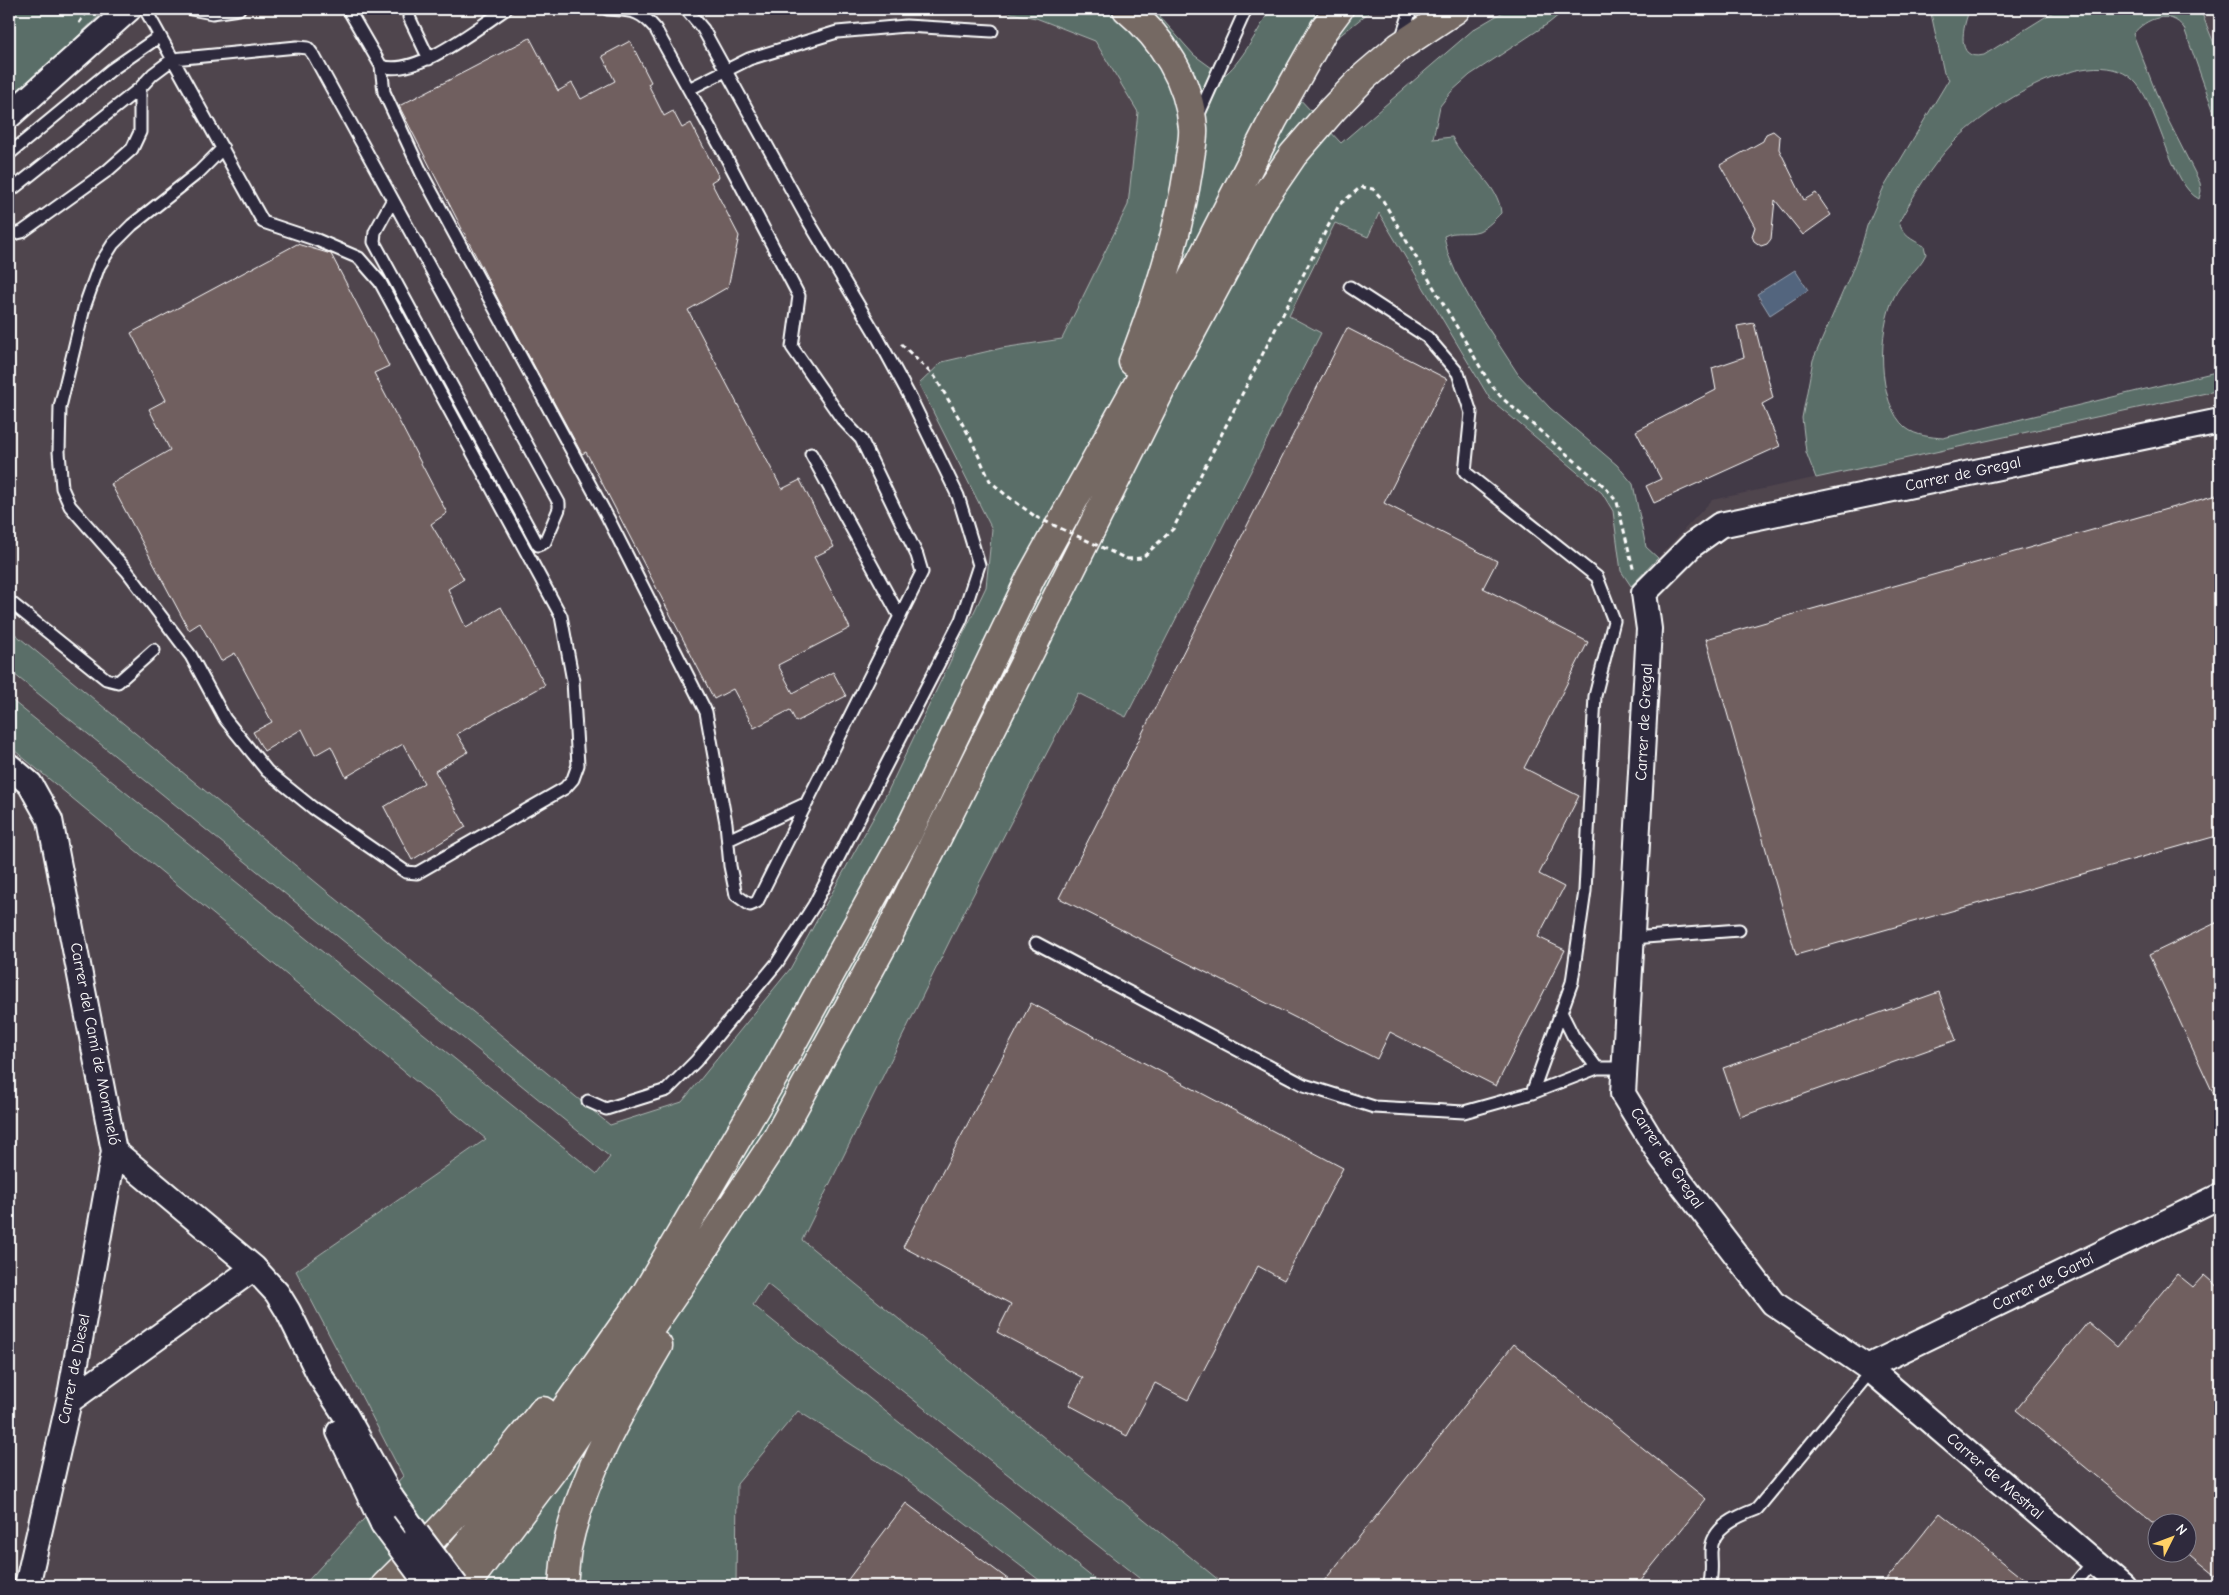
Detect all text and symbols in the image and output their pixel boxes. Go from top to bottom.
street label: Carrer de Gregal [1904,453,2022,495]
street label: Carrer de Gregal [1632,663,1656,781]
street label: Carrer del Camí de Montmeló [66,941,124,1147]
street label: Carrer de Gregal [1627,1104,1707,1212]
street label: Carrer de Garbí [1989,1250,2097,1314]
street label: Carrer de Diesel [54,1312,94,1426]
street label: Carrer de Mestral [1943,1429,2047,1523]
north arrow [2146,1512,2196,1562]
text: N [2172,1521,2191,1539]

